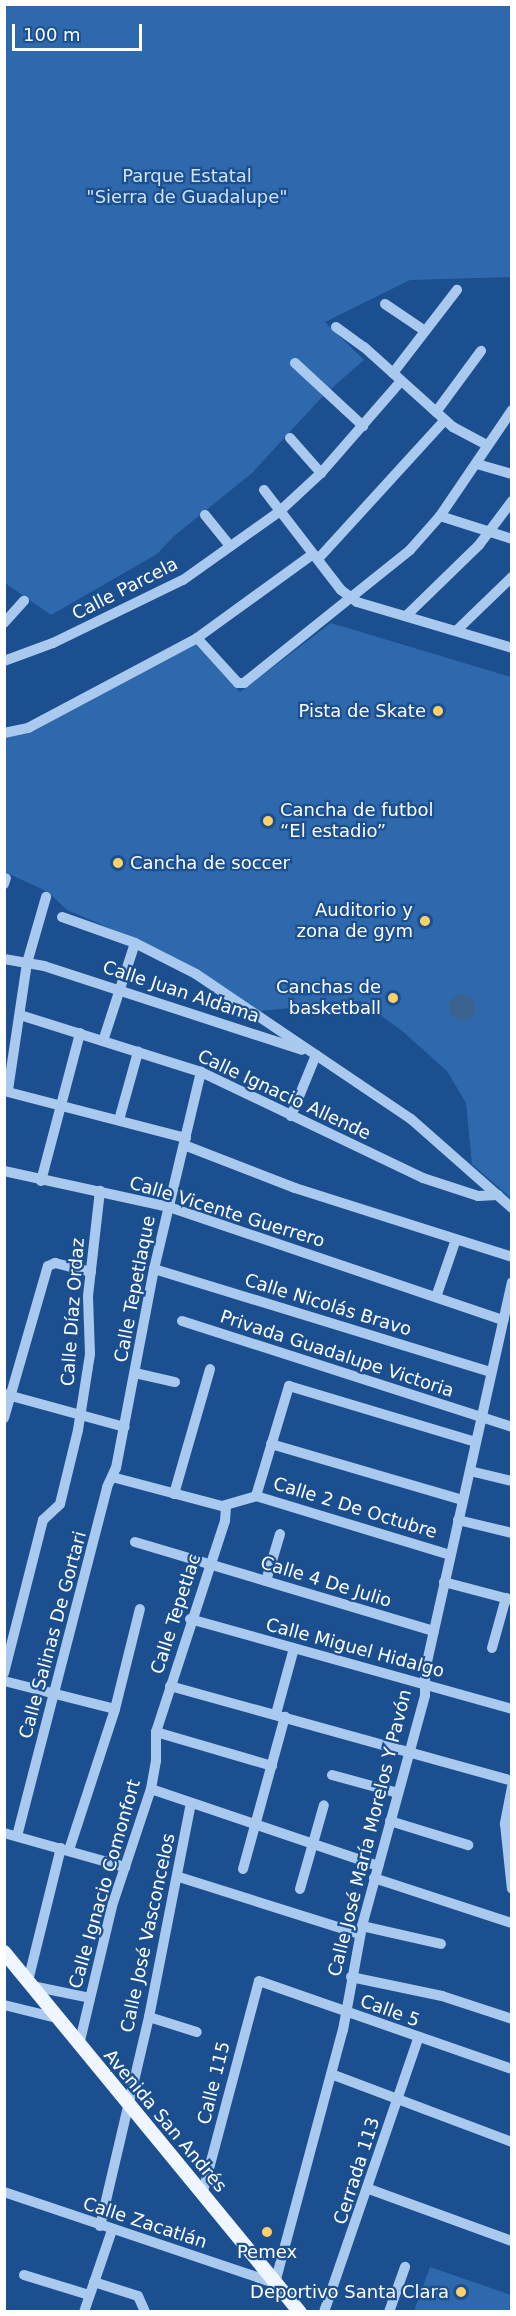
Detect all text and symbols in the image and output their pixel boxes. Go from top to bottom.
scale bar [15,12,146,50]
text: 100 m [23,24,81,45]
park label: Parque Estatal "Sierra de Guadalupe" [86,166,288,208]
street label: Calle Parcela [69,553,181,625]
place label: Pista de Skate [298,700,426,722]
marker: Pista de Skate [431,704,445,718]
place label: Cancha de futbol “El estadio” [280,800,434,842]
marker: Cancha de futbol “El estadio” [261,814,275,828]
place label: Cancha de soccer [130,852,290,874]
marker: Cancha de soccer [111,856,125,870]
place label: Auditorio y zona de gym [297,900,413,942]
marker: Auditorio y zona de gym [418,914,432,928]
street label: Calle Juan Aldama [100,956,262,1028]
place label: Canchas de basketball [276,977,381,1020]
marker: Canchas de basketball [386,991,400,1005]
street label: Calle Ignacio Allende [194,1045,374,1145]
street label: Calle Vicente Guerrero [127,1172,327,1252]
street label: Calle Tepetlaque [110,1214,160,1364]
street label: Calle Díaz Ordaz [57,1237,89,1387]
street label: Calle Nicolás Bravo [242,1269,414,1341]
street label: Privada Guadalupe Victoria [217,1306,457,1402]
street label: Calle 2 De Octubre [270,1473,440,1543]
street label: Calle Salinas De Gortari [15,1529,91,1741]
street label: Calle Tepetlac [146,1551,206,1677]
street label: Calle 4 De Julio [258,1552,394,1612]
street label: Calle Miguel Hidalgo [263,1614,447,1682]
street label: Calle José María Morelos Y Pavón [324,1687,416,1979]
street label: Calle Ignacio Comonfort [65,1777,145,1991]
street label: Calle José Vasconcelos [116,1832,180,2034]
street label: Calle 5 [357,1990,423,2032]
street label: Calle 115 [193,2039,235,2127]
street label: Avenida San Andrés [99,2045,231,2197]
street label: Cerrada 113 [329,2115,385,2227]
street label: Calle Zacatlán [80,2193,210,2253]
marker: Pemex [260,2225,274,2239]
place label: Pemex [237,2241,297,2263]
place label: Deportivo Santa Clara [250,2281,449,2303]
marker: Deportivo Santa Clara [454,2285,468,2299]

